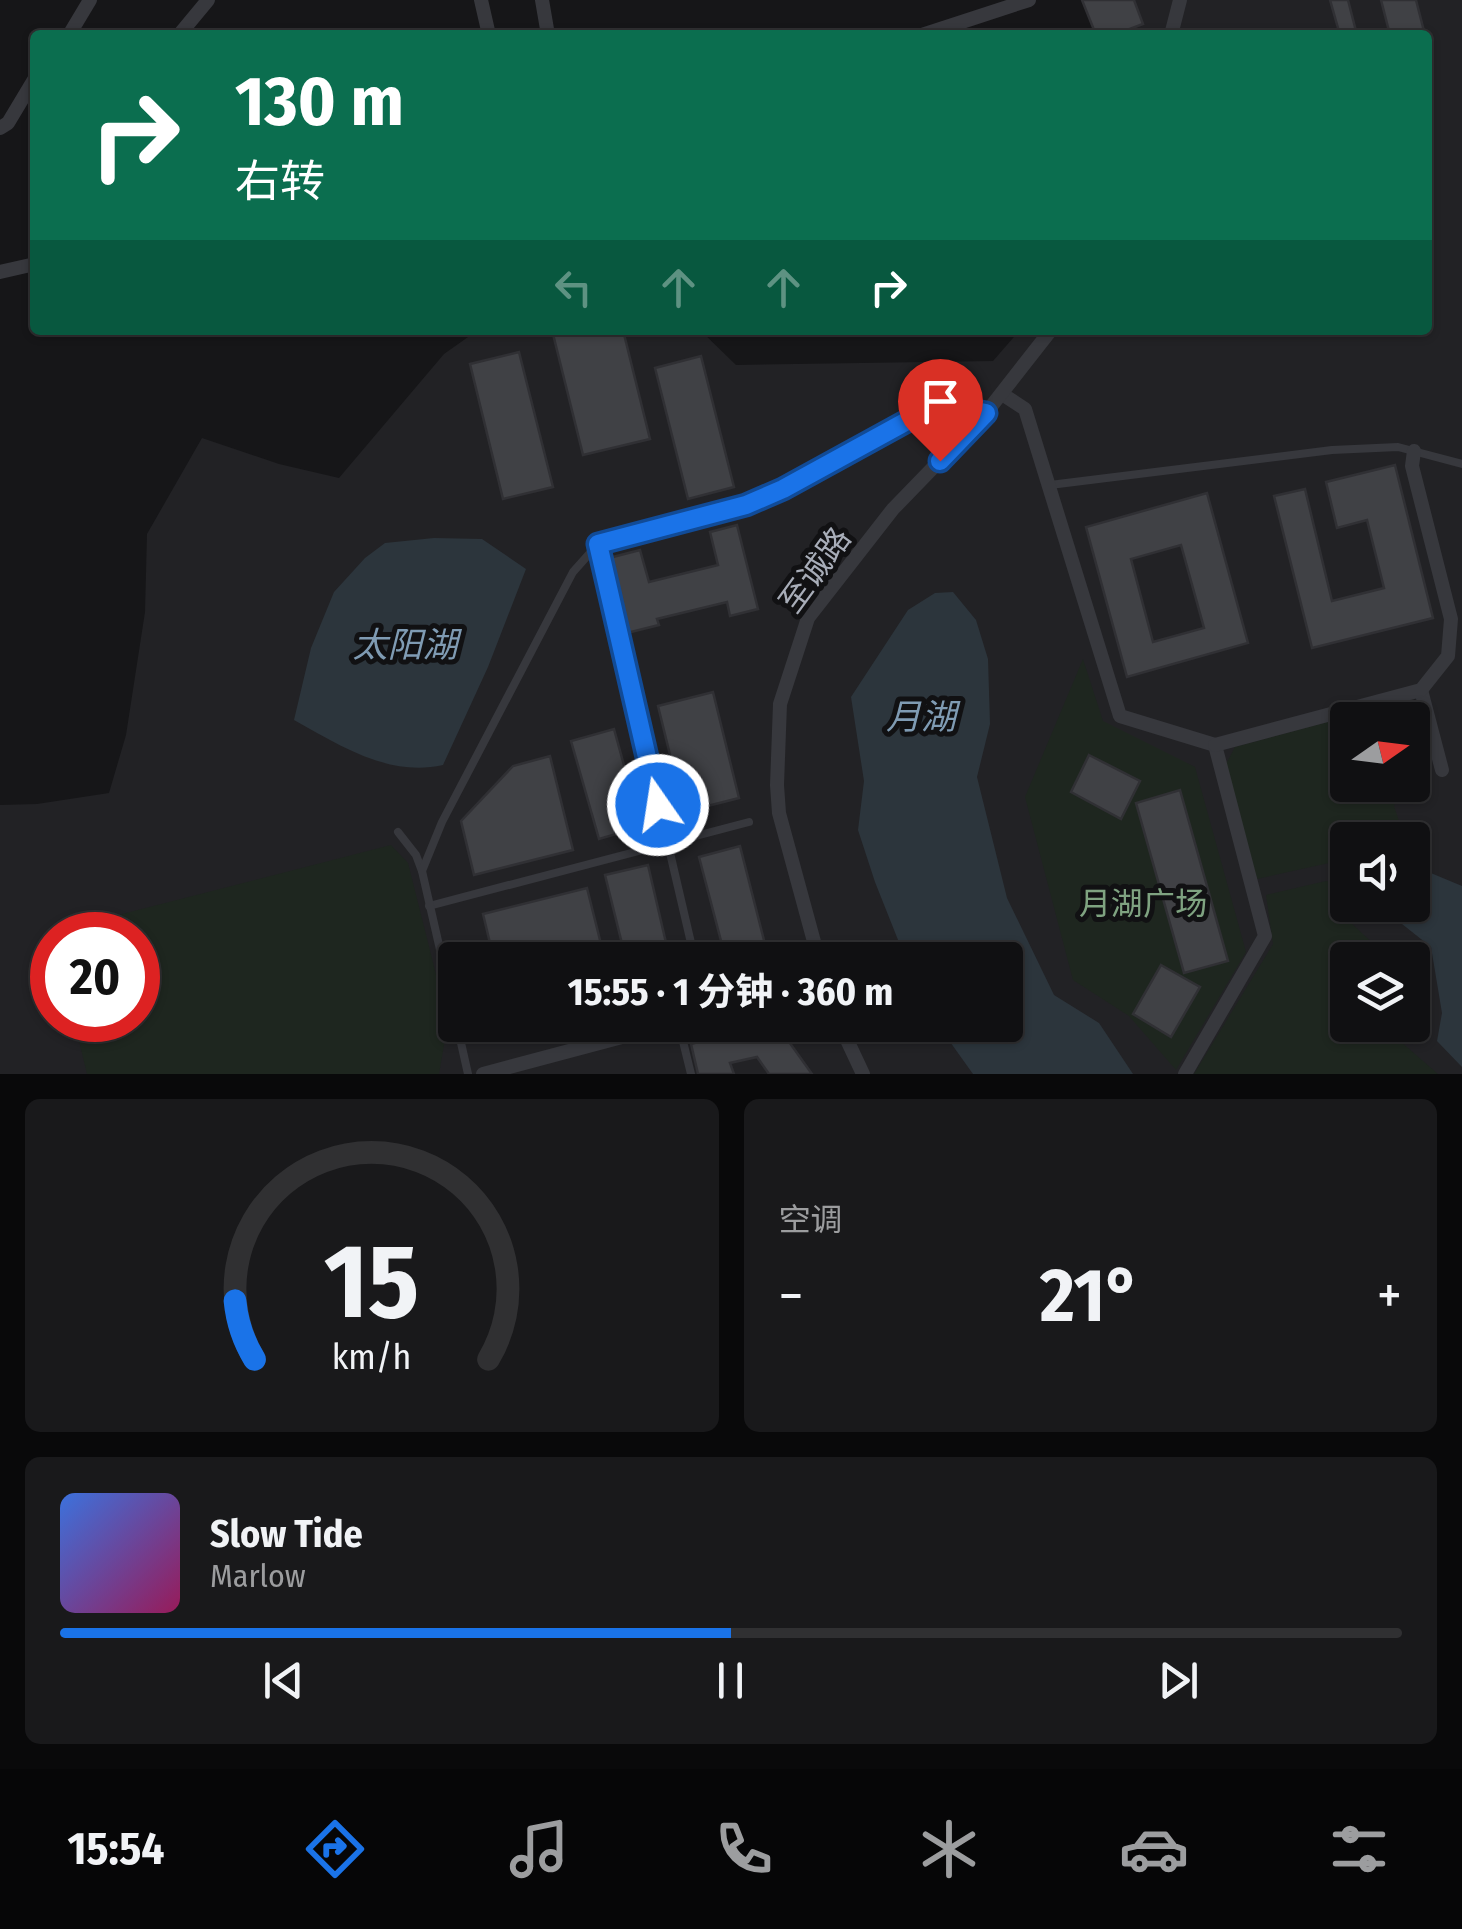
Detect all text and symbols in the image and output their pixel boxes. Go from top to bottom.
text: 130 m [235,60,404,144]
icon: right [70,70,200,200]
text: 右转 [235,155,325,209]
icon: left [546,260,601,315]
icon: ahead [651,260,706,315]
icon: ahead [756,260,811,315]
icon: right [861,260,916,315]
pin [898,359,983,462]
icon: arrive [913,374,968,429]
street label: 至诚路 [771,520,859,620]
water label: 太阳湖 [352,624,462,666]
water label: 月湖 [886,696,961,738]
north arrow [1330,702,1430,802]
map controls [1330,702,1430,1042]
position arrow [606,753,710,857]
button: sound [1330,822,1430,922]
park label: 月湖广场 [1079,885,1207,923]
speed limit sign: 20 [30,912,160,1042]
button: layers [1330,942,1430,1042]
text: 15:55 · 1 分钟 · 360 m [568,969,893,1015]
text: 空调 [779,1201,843,1239]
text: 15 [324,1220,419,1345]
text: 21° [1040,1251,1140,1341]
text: − [779,1263,803,1329]
text: + [1377,1263,1402,1329]
text: km/h [332,1336,412,1378]
text: Slow Tide [210,1511,363,1557]
text: Marlow [210,1557,306,1595]
icon: previous [256,1653,311,1708]
icon: pause [703,1653,758,1708]
icon: next [1151,1653,1206,1708]
icon: directions [300,1814,370,1884]
icon: music [504,1814,574,1884]
icon: phone [709,1814,779,1884]
icon: climate [914,1814,984,1884]
icon: car [1119,1814,1189,1884]
icon: filters [1324,1814,1394,1884]
text: 15:54 [67,1822,165,1876]

